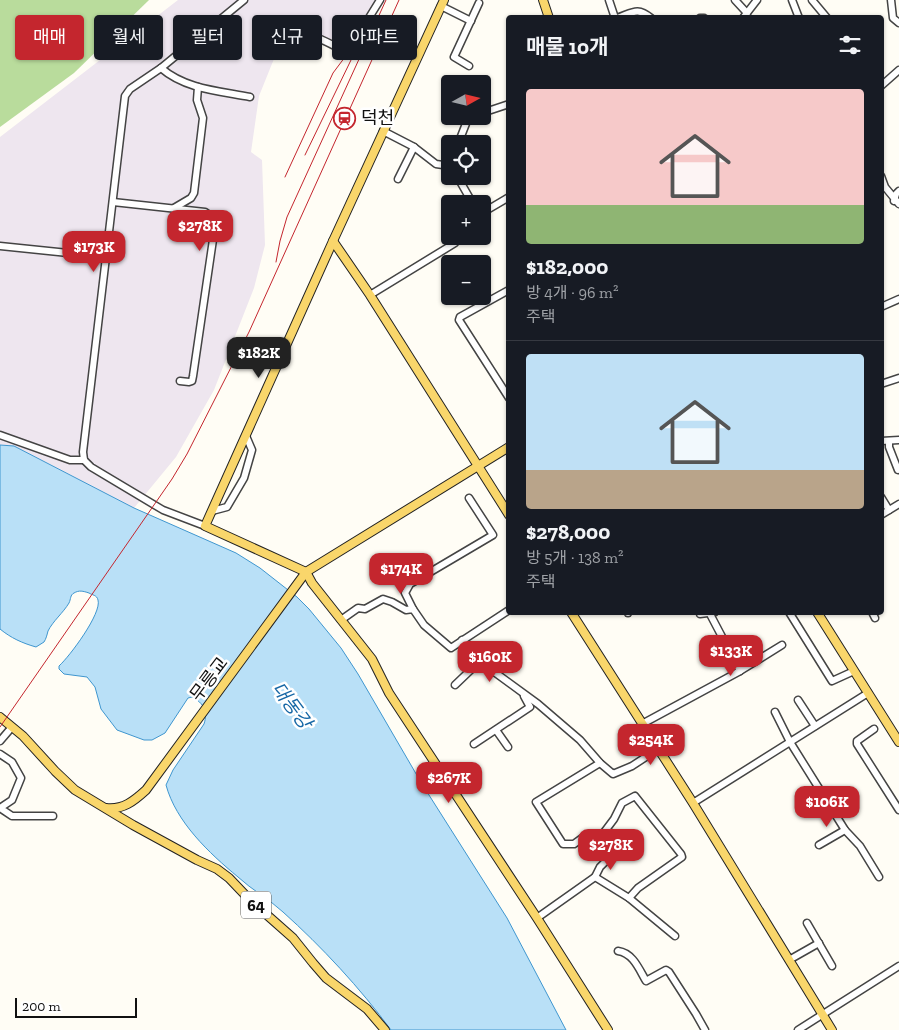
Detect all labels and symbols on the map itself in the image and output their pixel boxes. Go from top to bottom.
north arrow [441,75,491,125]
station icon: 덕천 [333,106,357,130]
place label: 덕천 [361,107,394,129]
pin: $278K [165,210,235,252]
pin: $173K [59,230,129,273]
pin: $182K [224,336,294,379]
pin: $174K [366,552,436,595]
pin: $133K [696,634,766,677]
pin: $160K [455,640,525,683]
street label: 무릉교 [185,653,233,705]
water label: 대동강 [267,677,318,735]
pin: $254K [616,724,686,766]
pin: $267K [414,762,484,804]
pin: $106K [792,786,862,828]
pin: $278K [576,828,646,871]
road number: 64 [241,892,271,918]
scale bar [15,995,138,1018]

